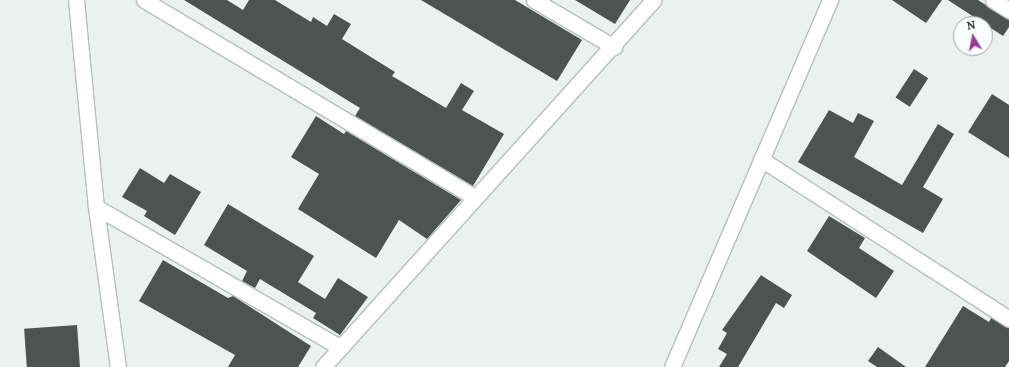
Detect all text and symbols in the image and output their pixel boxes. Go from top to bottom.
north arrow [953,16,993,56]
text: N [966,18,976,33]

